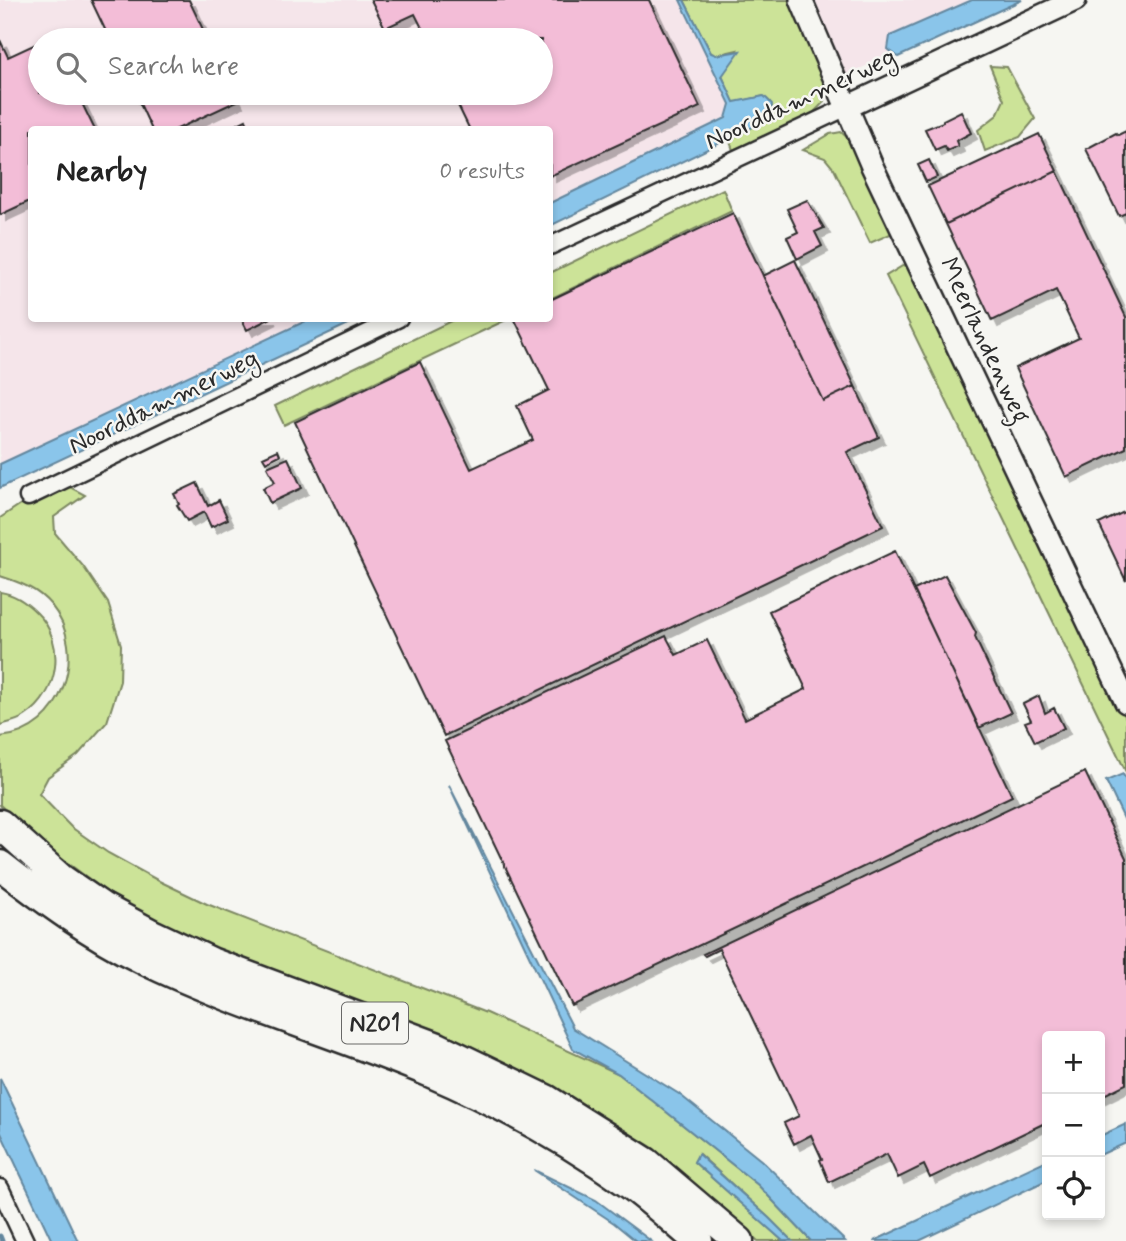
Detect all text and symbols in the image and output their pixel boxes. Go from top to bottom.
search box [28,28,553,105]
street label: Noorddammerweg [700,41,903,161]
icon: search [52,48,90,86]
text: Search here [108,50,239,84]
text: Nearby [56,152,147,191]
text: 0 results [439,157,525,187]
street label: Meerlandenweg [928,252,1038,431]
street label: Noorddammerweg [63,342,265,465]
road number: N201 [342,1002,408,1044]
map controls [1042,1031,1105,1220]
button: + [1042,1031,1105,1094]
button: − [1042,1094,1105,1157]
button: locate [1042,1157,1105,1220]

